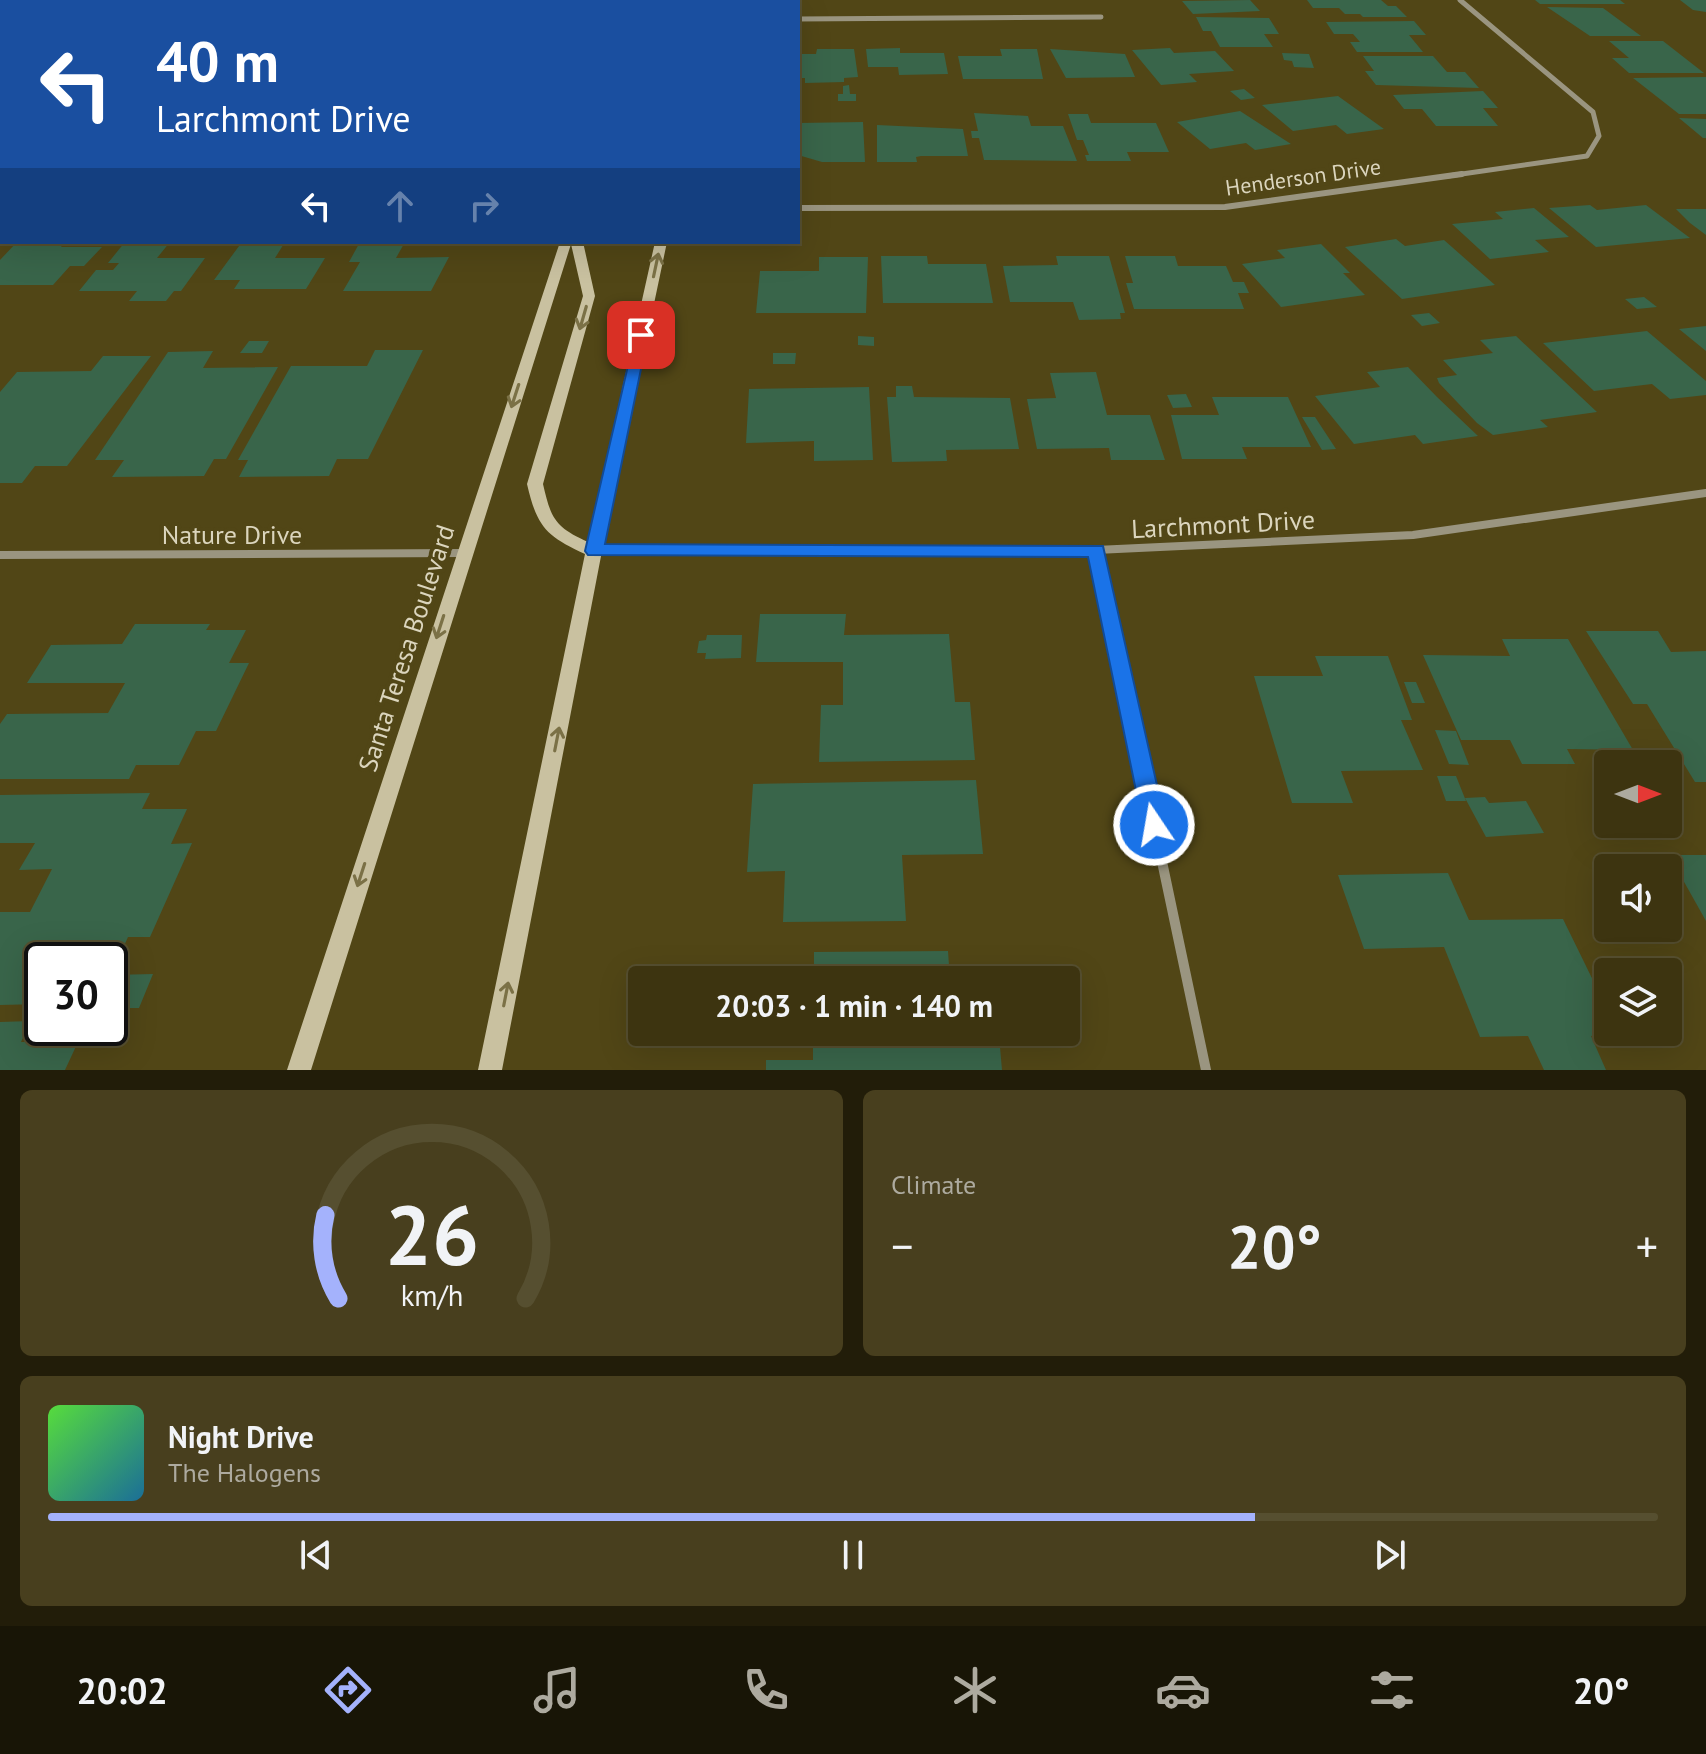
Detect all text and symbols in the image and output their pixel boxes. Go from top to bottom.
text: 40 m [156,25,279,97]
icon: left [24,32,128,136]
text: Larchmont Drive [156,95,411,142]
street label: Henderson Drive [1223,152,1383,202]
icon: left [294,184,338,228]
icon: ahead [378,184,422,228]
icon: right [462,184,506,228]
one-way arrow [649,253,664,278]
pin [607,301,675,369]
one-way arrow [574,304,589,330]
icon: arrive [619,313,663,357]
one-way arrow [507,383,522,408]
street label: Larchmont Drive [1130,503,1316,545]
street label: Nature Drive [162,518,302,551]
street label: Santa Teresa Boulevard [351,520,461,776]
one-way arrow [432,614,447,640]
one-way arrow [550,726,565,752]
north arrow [1594,750,1682,838]
map controls [1594,750,1682,1046]
position arrow [1112,783,1196,867]
button: sound [1594,854,1682,942]
one-way arrow [353,862,368,888]
speed limit sign: 30 [24,942,128,1046]
button: layers [1594,958,1682,1046]
one-way arrow [499,981,514,1007]
text: 20:03 · 1 min · 140 m [715,986,993,1025]
text: Climate [891,1168,976,1201]
text: 26 [384,1180,479,1288]
text: 20° [1227,1207,1322,1285]
text: − [891,1217,913,1274]
text: + [1636,1217,1658,1274]
text: km/h [400,1277,463,1314]
text: Night Drive [168,1417,314,1456]
text: The Halogens [168,1456,321,1489]
icon: previous [294,1533,338,1577]
icon: pause [831,1533,875,1577]
icon: next [1368,1533,1412,1577]
icon: directions [320,1662,376,1718]
icon: music [529,1662,585,1718]
icon: phone [738,1662,794,1718]
icon: climate [947,1662,1003,1718]
icon: car [1155,1662,1211,1718]
icon: filters [1364,1662,1420,1718]
text: 20:02 [76,1667,168,1714]
text: 20° [1573,1667,1630,1714]

